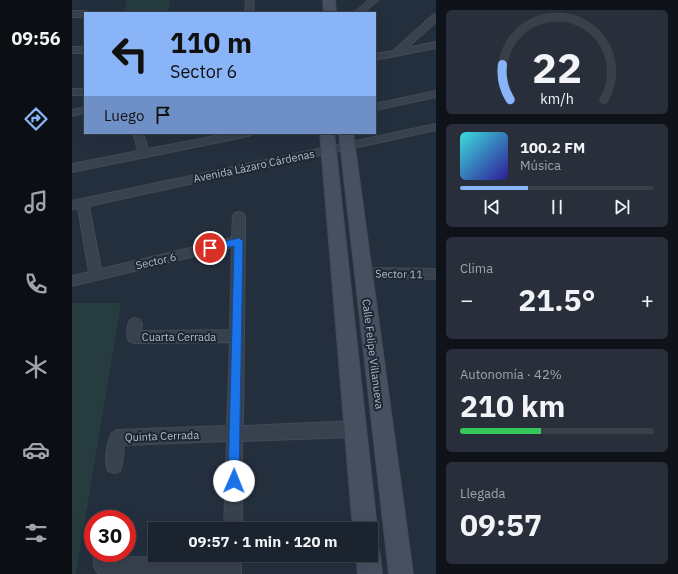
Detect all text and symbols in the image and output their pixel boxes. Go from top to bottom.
text: 110 m [170,24,252,61]
text: 09:56 [11,27,61,50]
icon: left [104,28,156,80]
text: 22 [532,40,582,94]
text: Sector 6 [170,60,237,83]
text: km/h [540,89,574,108]
icon: arrive [152,104,174,126]
icon: directions [22,105,50,133]
text: Luego [104,106,144,125]
text: 100.2 FM [520,138,585,157]
street label: Avenida Lázaro Cárdenas [192,146,316,186]
text: Música [520,157,561,174]
icon: music [22,188,50,216]
icon: previous [481,196,503,218]
icon: pause [546,196,568,218]
icon: next [611,196,633,218]
pin [193,231,227,265]
icon: arrive [199,237,221,259]
street label: Sector 6 [134,250,178,272]
text: Clima [460,260,493,277]
street label: Sector 11 [375,267,423,281]
icon: phone [22,270,50,298]
text: 21.5° [518,280,596,319]
text: − [460,285,473,314]
text: + [641,285,654,314]
street label: Calle Felipe Villanueva [359,298,387,410]
street label: Cuarta Cerrada [142,330,216,344]
icon: climate [22,353,50,381]
text: Autonomía · 42% [460,366,562,383]
text: 210 km [460,386,565,425]
street label: Quinta Cerrada [125,428,200,444]
icon: car [22,436,50,464]
position arrow [213,460,255,502]
text: Llegada [460,485,505,502]
text: 09:57 [460,505,542,544]
speed limit sign: 30 [84,510,136,562]
icon: filters [22,519,50,547]
text: 09:57 · 1 min · 120 m [189,532,337,551]

